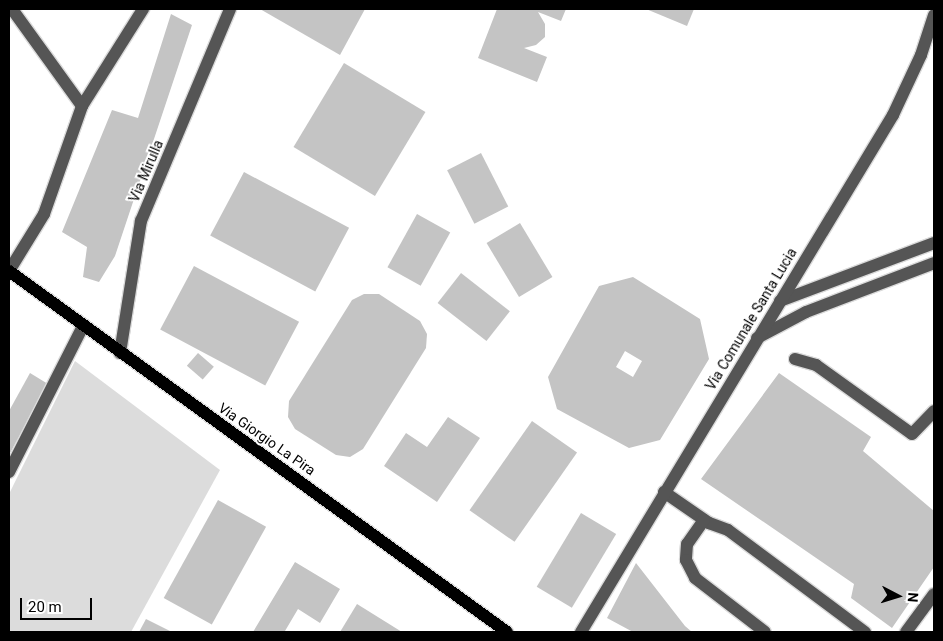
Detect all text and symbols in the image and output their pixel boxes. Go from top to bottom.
street label: Via Mirulla [125,137,167,205]
street label: Via Comunale Santa Lucia [702,245,800,393]
street label: Via Giorgio La Pira [215,399,319,479]
north arrow [873,571,923,621]
scale bar [22,588,95,620]
text: N [905,592,921,603]
text: 20 m [28,598,62,616]

